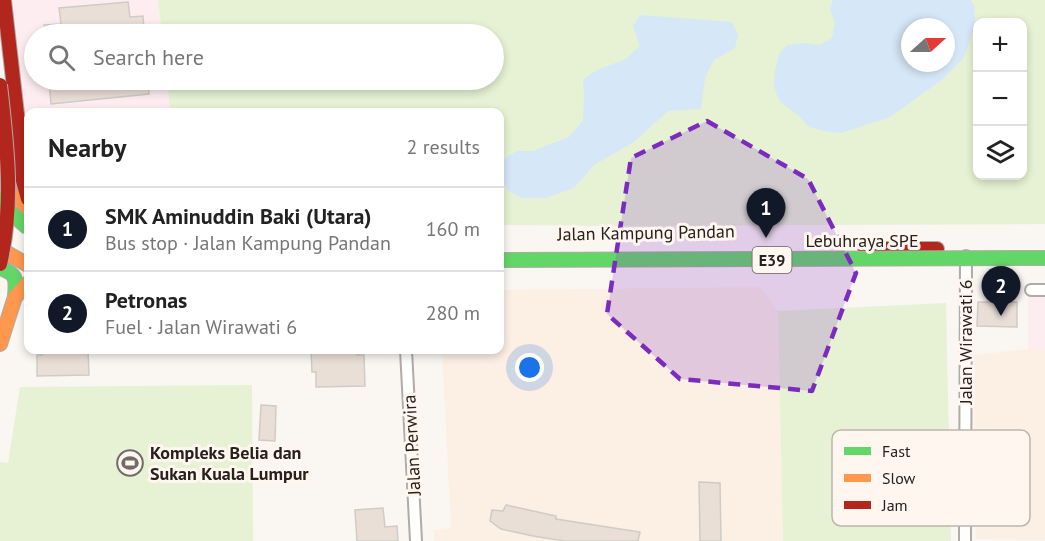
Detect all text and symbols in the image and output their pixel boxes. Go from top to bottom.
north arrow [901,18,955,72]
map controls [973,18,1027,180]
button: + [973,18,1027,72]
search box [24,24,504,90]
icon: search [45,41,78,74]
text: Search here [93,43,204,71]
button: − [973,72,1027,126]
button: layers [973,126,1027,180]
text: Nearby [48,131,126,164]
text: 2 results [407,134,480,160]
pin: 1 [746,188,786,238]
text: SMK Aminuddin Baki (Utara) [105,202,372,230]
text: 1 [62,216,73,242]
text: 160 m [426,216,480,242]
street label: Jalan Kampung Pandan [556,219,735,246]
street label: Lebuhraya SPE [805,229,919,252]
text: Bus stop · Jalan Kampung Pandan [105,230,391,256]
road number: E39 [752,247,792,273]
pin: 2 [982,266,1020,316]
street label: Jalan Wirawati 6 [954,279,977,406]
text: Petronas [105,286,187,314]
text: 2 [62,300,73,326]
text: 280 m [426,300,480,326]
text: Fuel · Jalan Wirawati 6 [105,314,297,340]
your location [515,353,544,382]
street label: Jalan Perwira [397,394,426,497]
legend [832,430,1030,526]
place label: Kompleks Belia dan Sukan Kuala Lumpur [150,441,309,485]
text: Fast [882,441,911,461]
sports icon: Kompleks Belia dan Sukan Kuala Lumpur [115,448,145,478]
text: Slow [882,468,916,488]
text: Jam [881,495,908,515]

